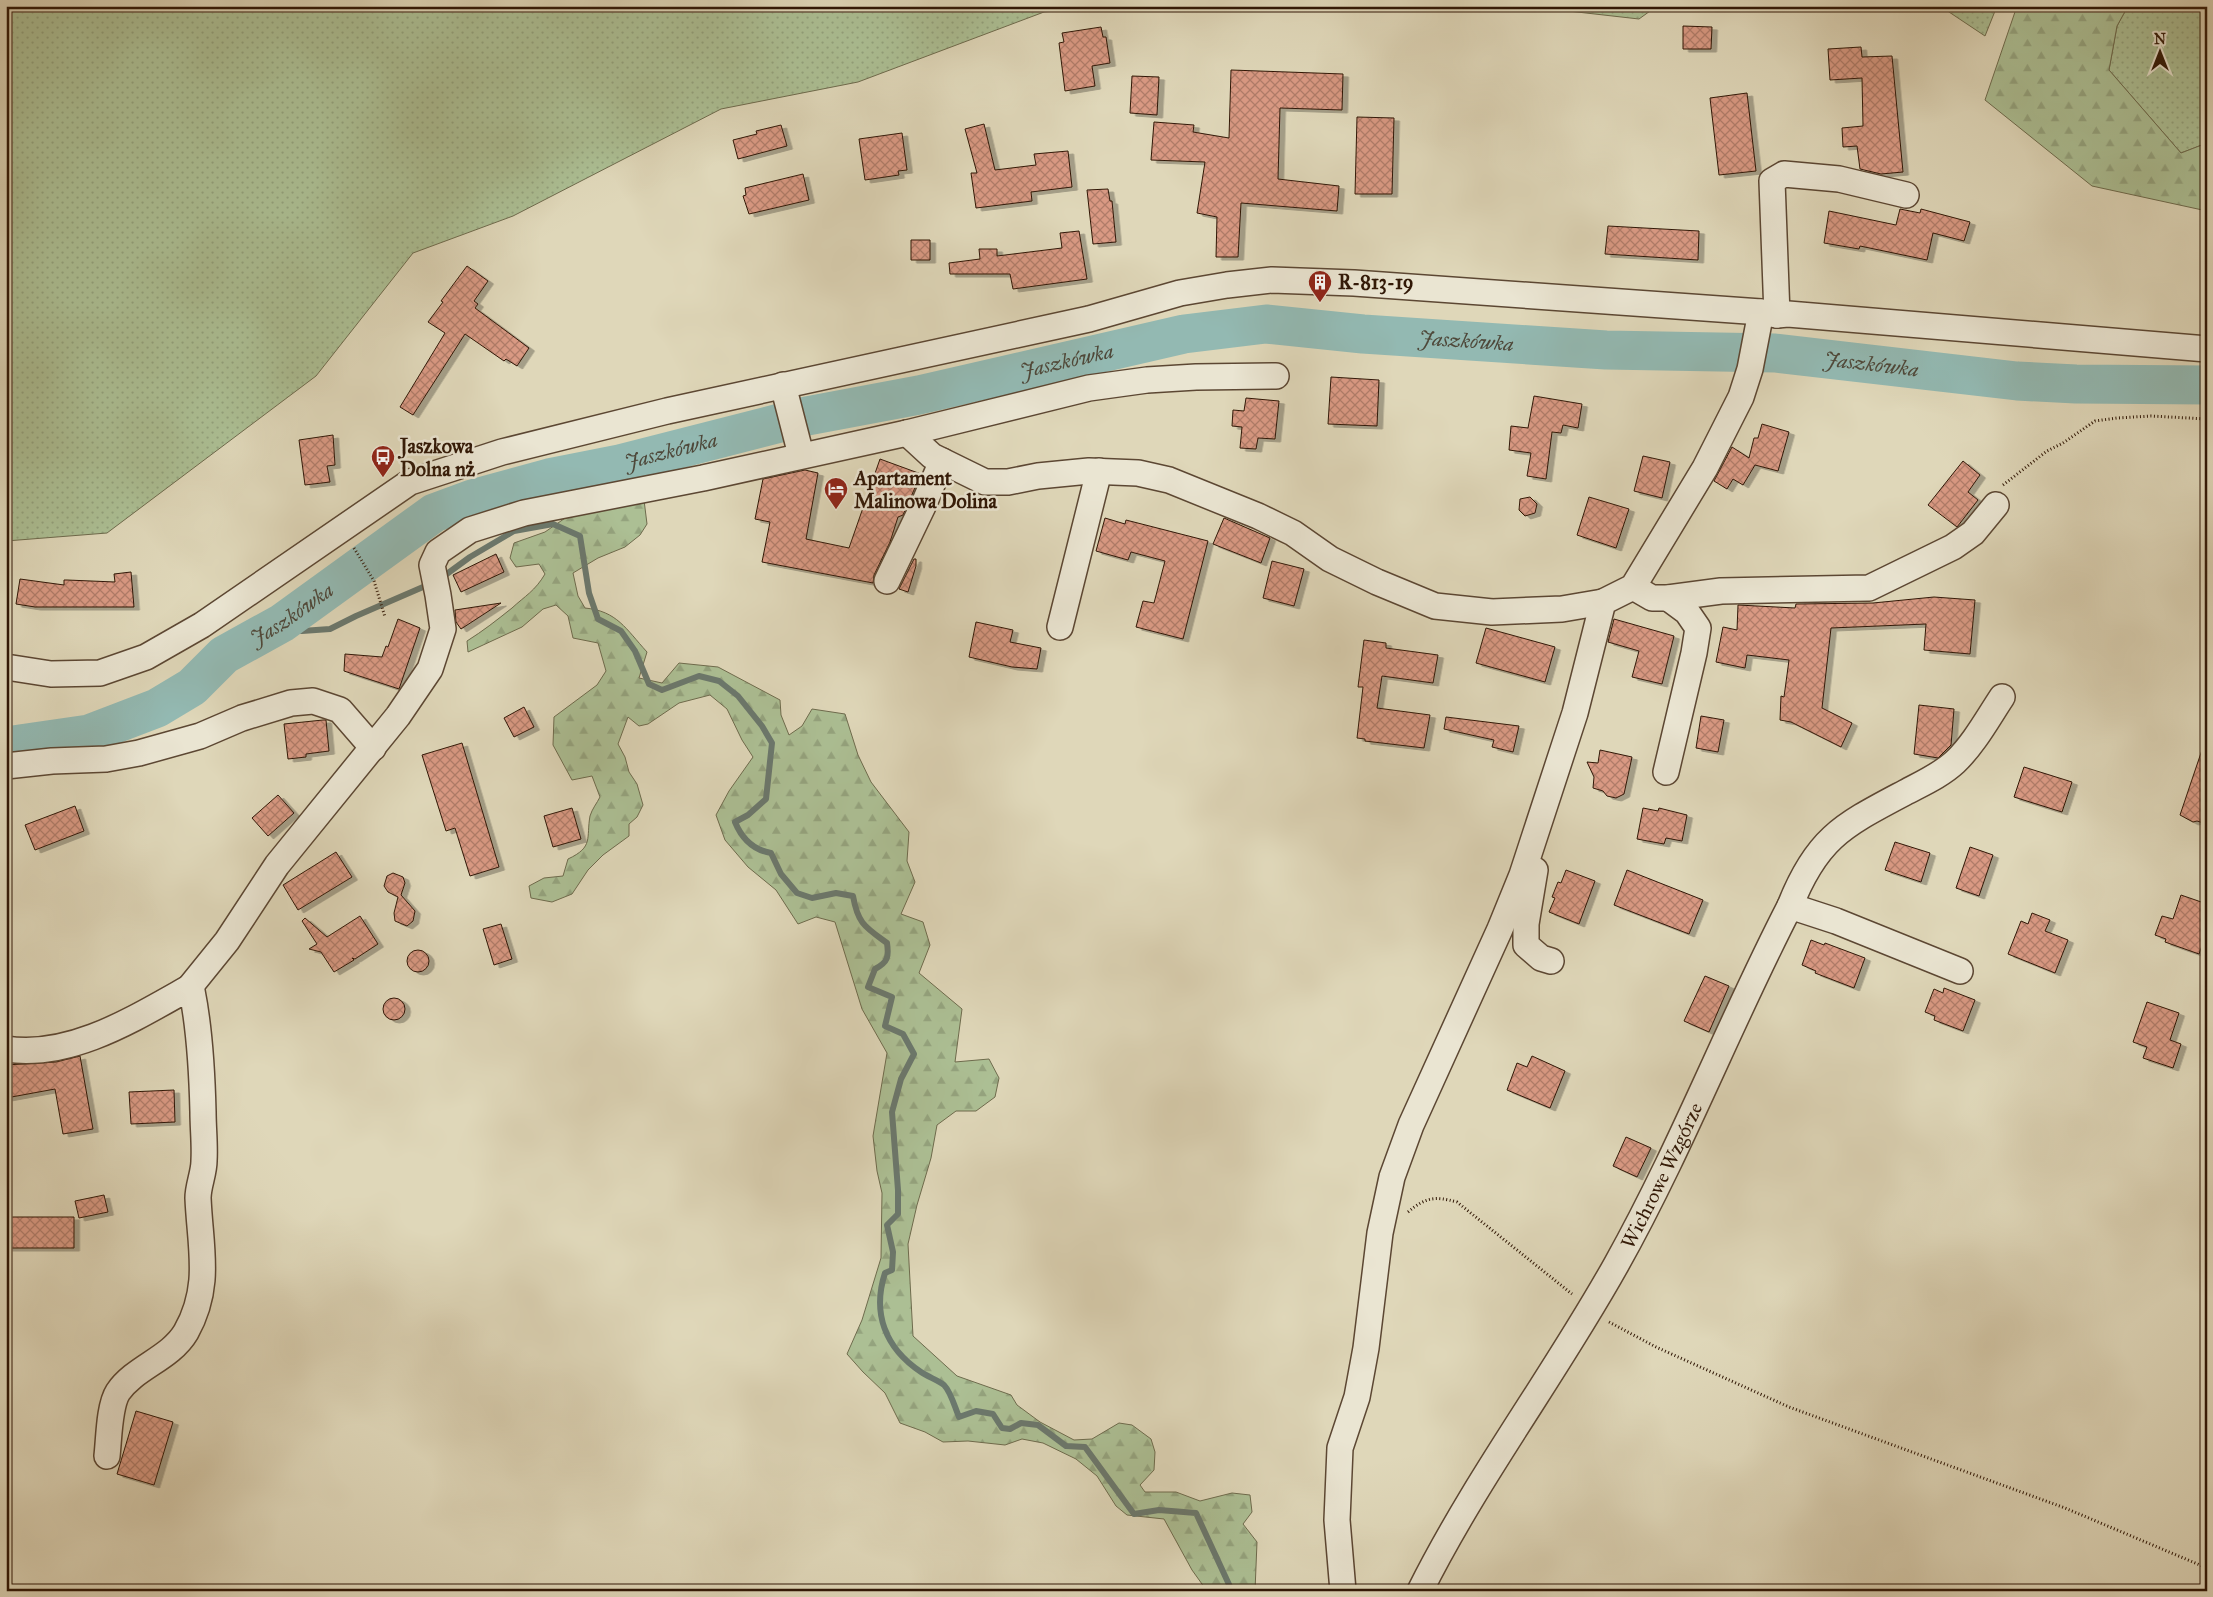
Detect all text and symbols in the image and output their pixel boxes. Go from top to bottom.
north arrow [2136,28,2186,78]
text: N [2154,31,2166,48]
building icon: R-813-19 [1307,269,1333,303]
place label: R-813-19 [1338,270,1414,295]
water label: Jaszkówka [1417,325,1515,357]
water label: Jaszkówka [1017,338,1116,385]
water label: Jaszkówka [1822,346,1920,383]
water label: Jaszkówka [621,426,720,476]
place label: Jaszkowa Dolna nż [397,434,476,481]
bus stop icon: Jaszkowa Dolna nż [370,444,396,478]
place label: Apartament Malinowa Dolina [852,466,997,513]
hotel icon: Apartament Malinowa Dolina [823,476,849,510]
water label: Jaszkówka [245,577,339,652]
street label: Wichrowe Wzgórze [1615,1099,1707,1252]

